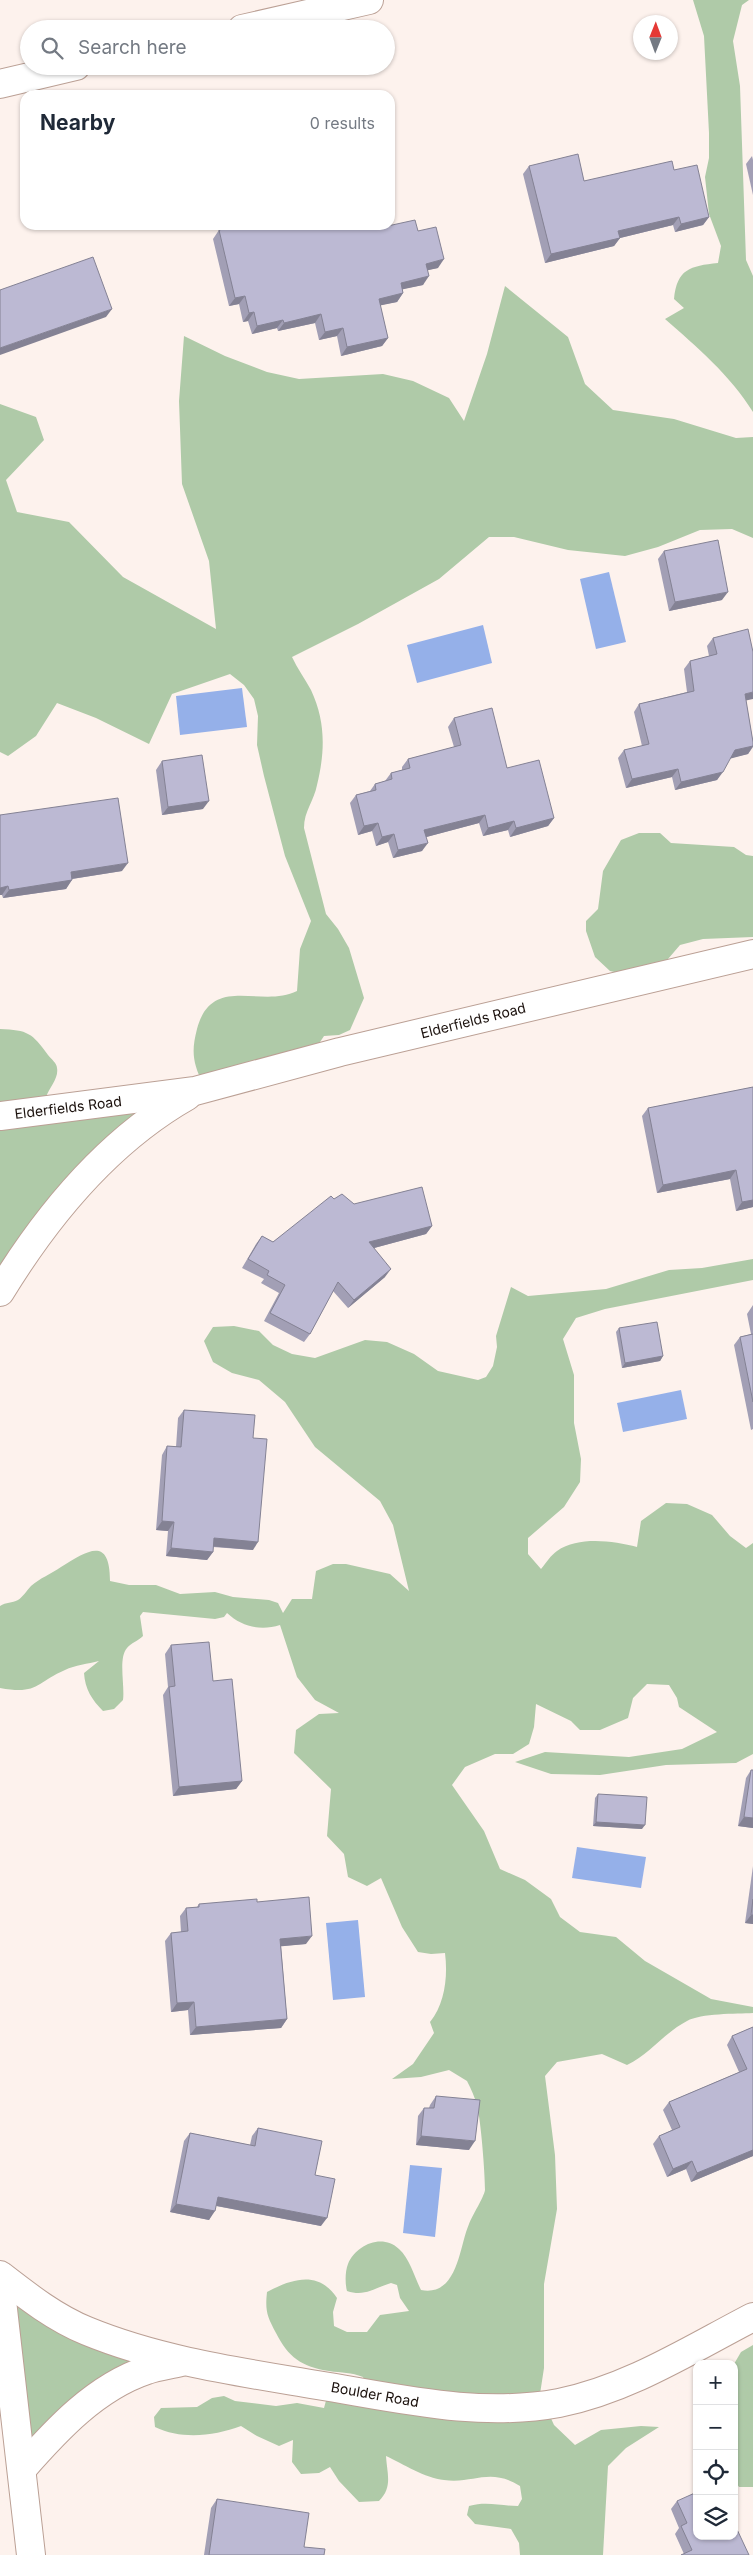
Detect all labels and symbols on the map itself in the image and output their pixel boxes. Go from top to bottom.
north arrow [633,15,678,60]
street label: Elderfields Road [419,999,527,1041]
street label: Elderfields Road [13,1092,123,1122]
street label: Boulder Road [330,2378,420,2410]

